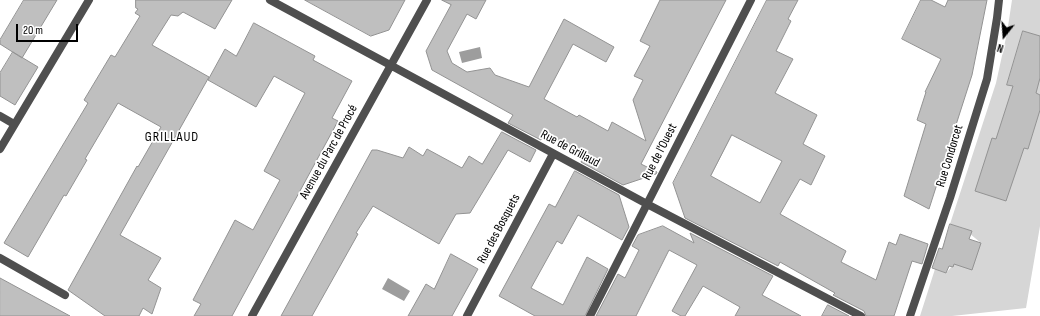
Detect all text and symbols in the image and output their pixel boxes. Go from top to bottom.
scale bar [18,16,80,42]
north arrow [984,16,1024,56]
text: 20 m [23,23,43,38]
text: N [996,41,1005,55]
street label: Avenue du Parc de Procé [297,102,361,202]
street label: Rue de l'Ouest [639,121,681,183]
street label: Rue Condorcet [933,123,967,189]
street label: Rue de Grillaud [538,127,602,171]
district label: GRILLAUD [145,129,199,145]
street label: Rue des Bosquets [474,192,524,266]

